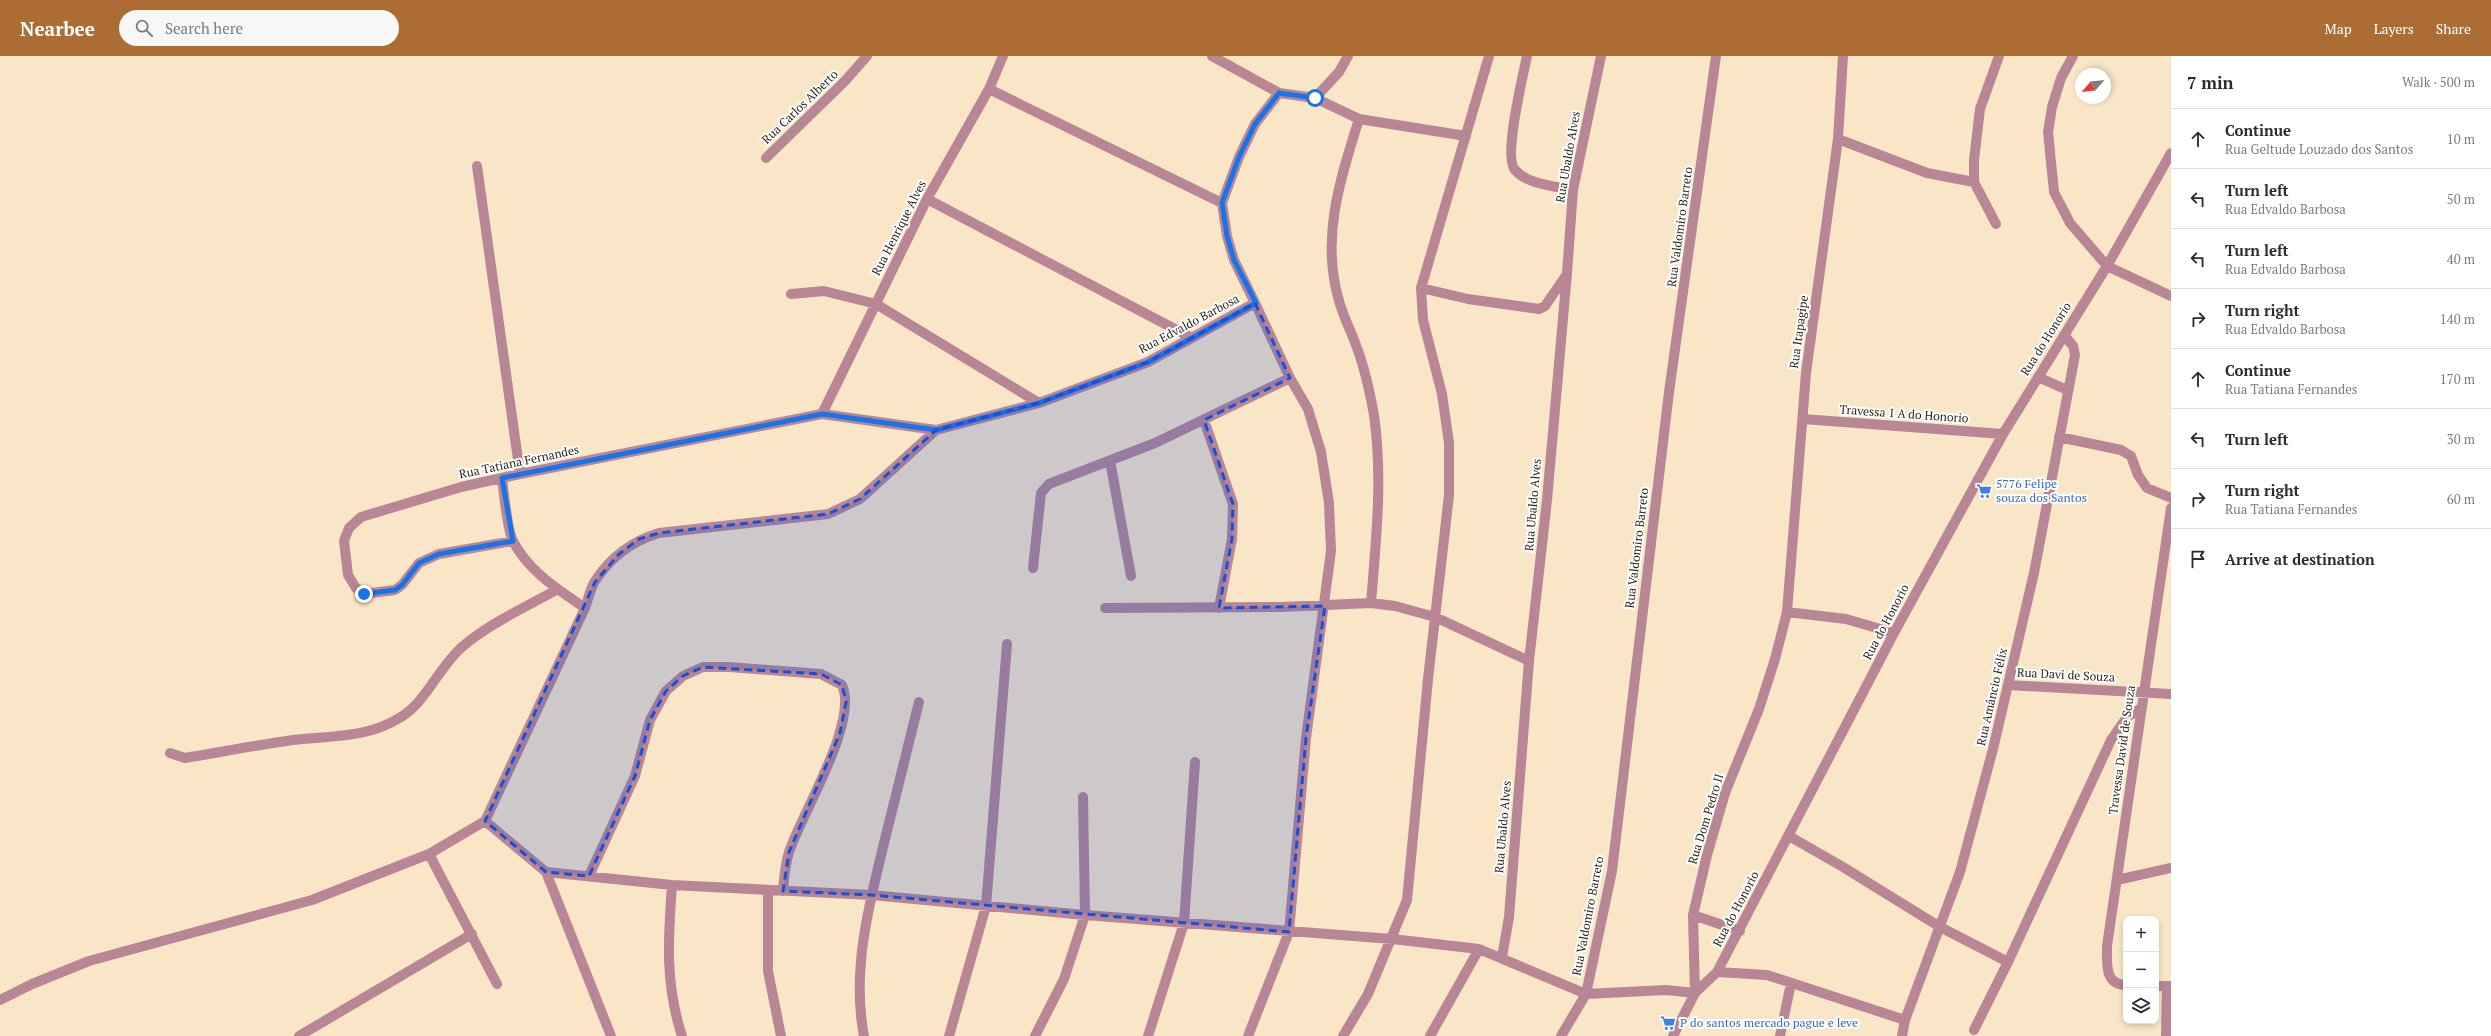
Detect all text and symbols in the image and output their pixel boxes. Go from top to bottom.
search box [119,10,399,46]
text: Nearbee [20,16,95,41]
icon: search [133,17,155,39]
text: Search here [165,18,243,38]
text: Map [2325,19,2352,38]
text: Layers [2374,19,2414,38]
text: Share [2436,19,2471,38]
street label: Rua Carlos Alberto [758,66,841,147]
north arrow [2075,68,2111,104]
text: 7 min [2187,71,2234,94]
text: Walk · 500 m [2402,73,2475,91]
route start [1306,89,1324,107]
street label: Rua Ubaldo Alves [1552,110,1583,204]
text: Continue [2225,120,2291,140]
icon: ahead [2187,128,2209,150]
text: 10 m [2447,130,2475,148]
text: Rua Geltude Louzado dos Santos [2225,140,2413,158]
street label: Rua Valdomiro Barreto [1664,165,1695,288]
street label: Rua Henrique Alves [868,178,929,278]
text: Turn left [2225,180,2289,200]
icon: left [2187,188,2209,210]
text: 50 m [2447,190,2475,208]
text: Rua Edvaldo Barbosa [2225,200,2346,218]
text: Turn left [2225,240,2289,260]
icon: left [2187,248,2209,270]
text: 40 m [2447,250,2475,268]
text: Rua Edvaldo Barbosa [2225,260,2346,278]
street label: Rua Edvaldo Barbosa [1136,291,1242,356]
street label: Rua Itapagipe [1786,294,1811,370]
street label: Rua do Honorio [2017,299,2074,378]
text: Turn right [2225,300,2300,320]
icon: right [2187,308,2209,330]
text: 140 m [2440,310,2475,328]
text: Rua Edvaldo Barbosa [2225,320,2346,338]
text: Continue [2225,360,2291,380]
icon: ahead [2187,368,2209,390]
text: 170 m [2440,370,2475,388]
text: Rua Tatiana Fernandes [2225,380,2357,398]
street label: Travessa 1 A do Honorio [1839,402,1969,426]
icon: left [2187,428,2209,450]
text: Turn left [2225,429,2289,449]
text: 30 m [2447,430,2475,448]
street label: Rua Tatiana Fernandes [458,441,580,482]
street label: Rua Ubaldo Alves [1521,458,1544,552]
place label: 5776 Felipe souza dos Santos [1996,476,2087,505]
text: Turn right [2225,480,2300,500]
supermarket icon: 5776 Felipe souza dos Santos [1975,482,1993,500]
street label: Rua Valdomiro Barreto [1622,486,1651,609]
icon: right [2187,488,2209,510]
text: 60 m [2447,490,2475,508]
text: Rua Tatiana Fernandes [2225,500,2357,518]
icon: arrive [2187,548,2209,570]
text: Arrive at destination [2225,549,2375,569]
street label: Rua do Honorio [1859,581,1912,662]
route end [355,585,373,603]
street label: Rua Amâncio Félix [1973,646,2010,747]
street label: Rua Davi de Souza [2017,664,2115,685]
street label: Travessa David de Souza [2105,684,2138,816]
street label: Rua Dom Pedro II [1685,772,1726,866]
street label: Rua Ubaldo Alves [1491,780,1514,874]
street label: Rua Valdomiro Barreto [1569,855,1607,977]
street label: Rua do Honorio [1709,868,1762,949]
map controls [2123,916,2159,1024]
button: + [2123,916,2159,952]
button: − [2123,952,2159,988]
button: layers [2123,988,2159,1024]
supermarket icon: P do santos mercado pague e leve [1659,1014,1677,1032]
place label: P do santos mercado pague e leve [1680,1015,1858,1030]

